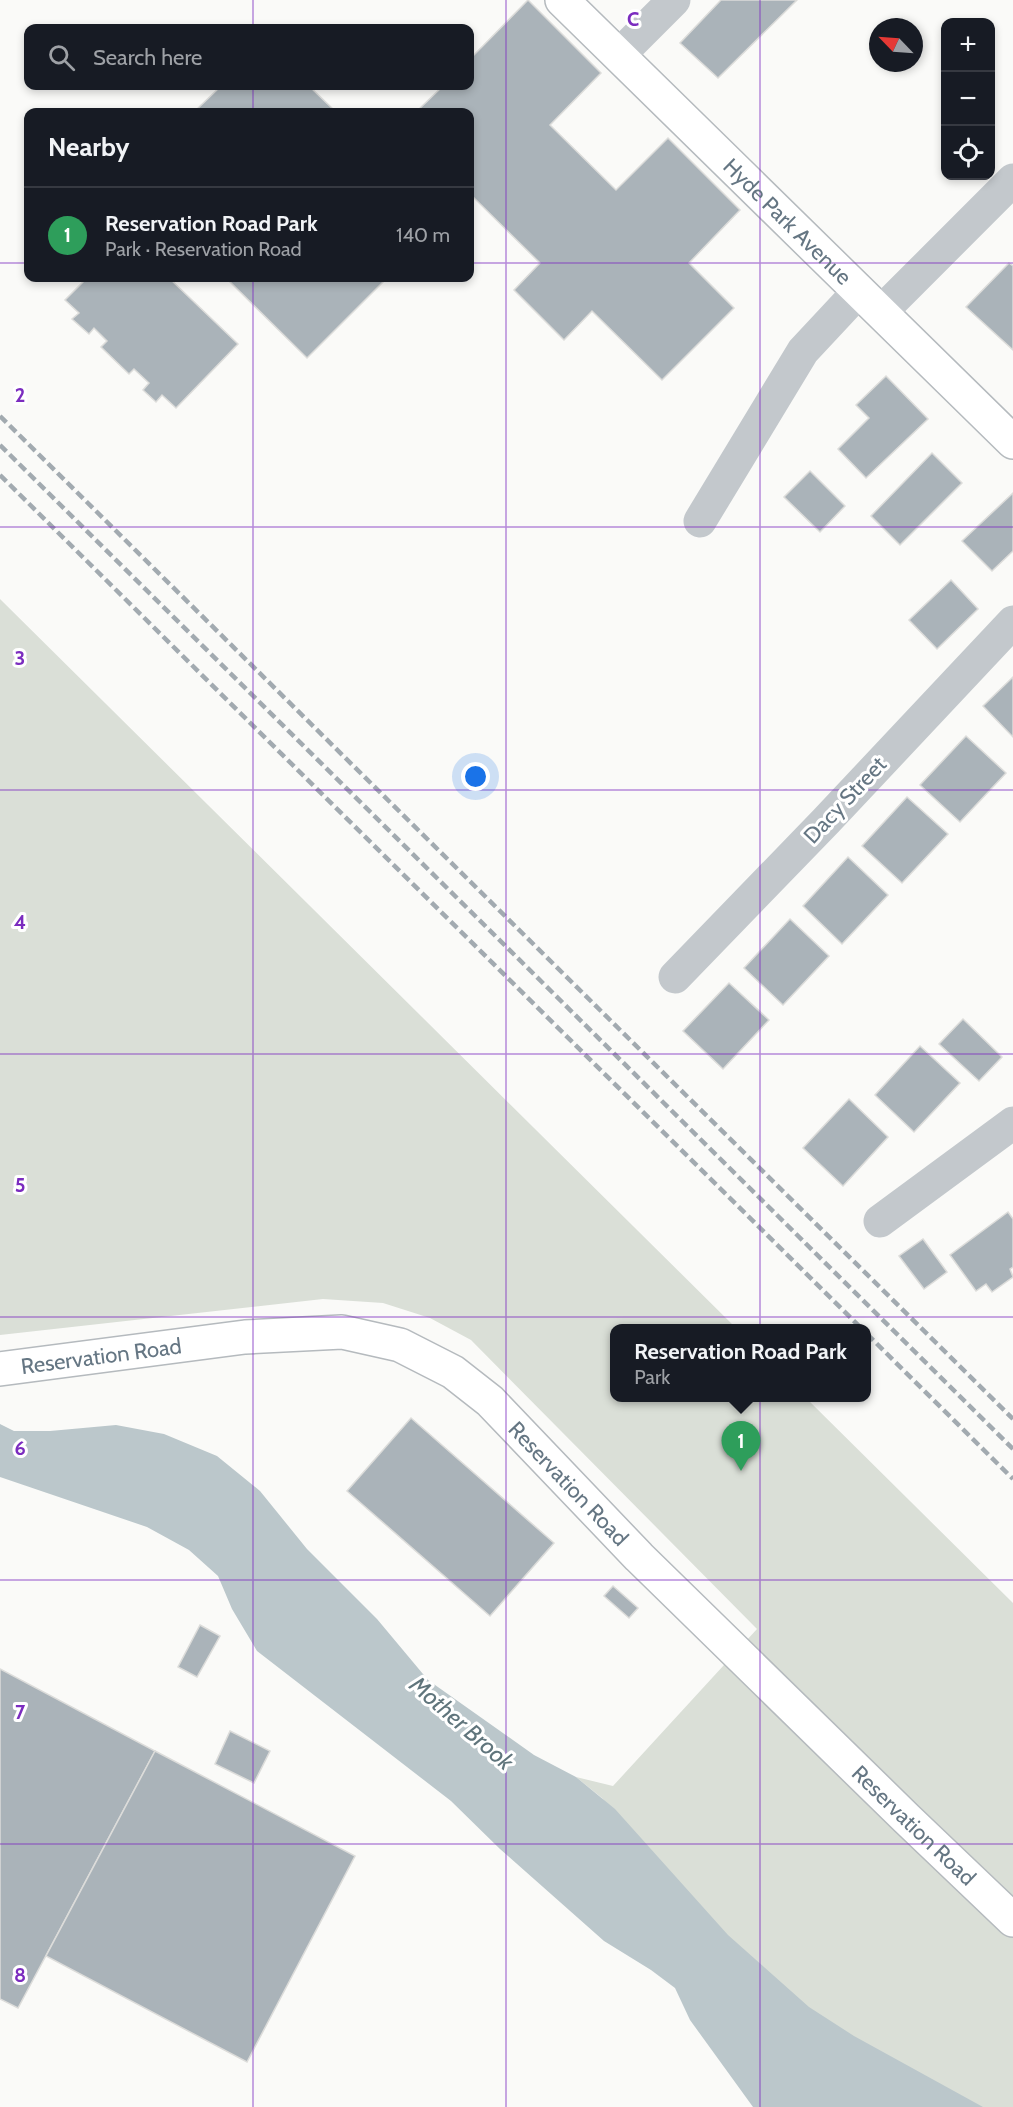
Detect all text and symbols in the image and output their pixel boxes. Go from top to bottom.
text: C [627,7,639,31]
north arrow [869,18,923,72]
map controls [941,18,995,180]
button: + [941,18,995,72]
search box [24,24,474,90]
icon: search [45,41,78,74]
text: Search here [93,44,202,71]
button: − [941,72,995,126]
button: locate [941,126,995,180]
text: Nearby [48,131,129,163]
street label: Hyde Park Avenue [718,152,858,290]
text: Reservation Road Park [105,210,318,237]
text: 1 [64,223,71,247]
text: 140 m [396,223,450,247]
text: Park · Reservation Road [105,237,302,261]
text: 2 [15,383,25,407]
text: 3 [15,646,25,670]
street label: Dacy Street [798,751,892,849]
your location [461,762,490,791]
text: 4 [14,910,26,934]
text: 5 [15,1173,25,1197]
popup [610,1324,871,1402]
street label: Reservation Road [19,1332,183,1380]
text: Reservation Road Park [634,1338,847,1365]
text: Park [634,1365,670,1389]
street label: Reservation Road [503,1416,634,1551]
pin: 1 [722,1422,760,1471]
text: 6 [14,1436,26,1460]
water label: Mother Brook [403,1669,520,1776]
text: 7 [15,1700,26,1724]
street label: Reservation Road [846,1759,982,1891]
text: 8 [14,1963,26,1987]

